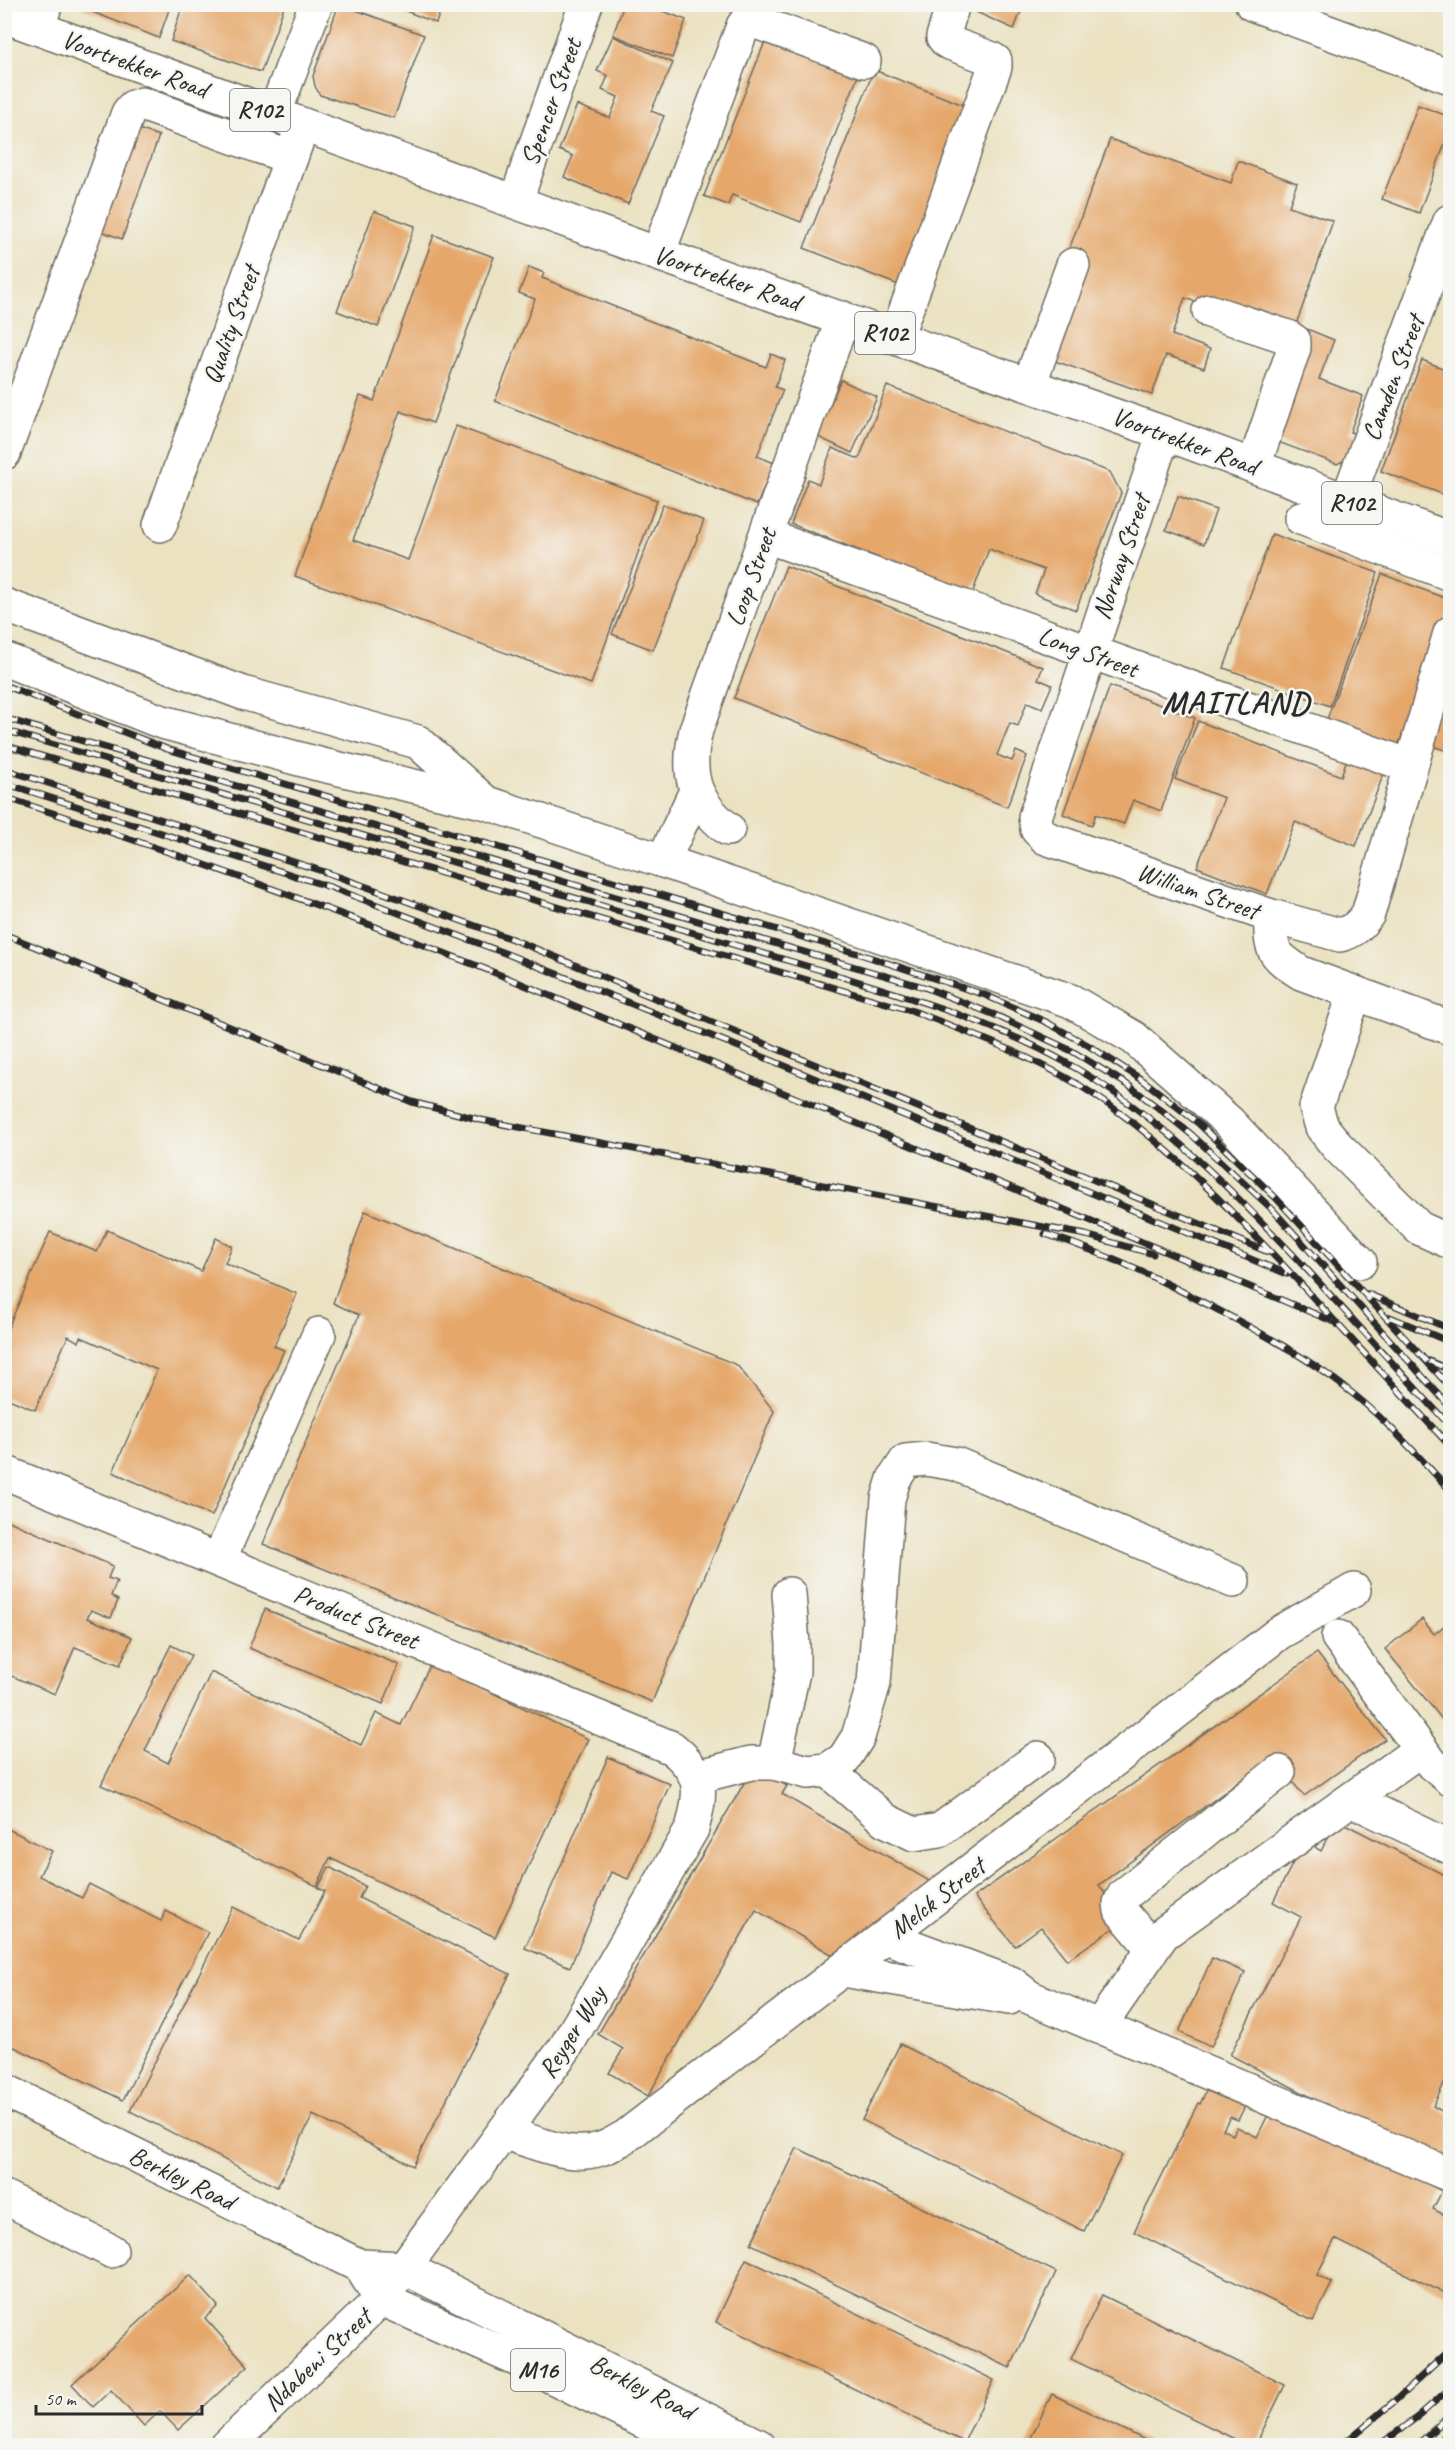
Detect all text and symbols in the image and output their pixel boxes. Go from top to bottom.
street label: Voortrekker Road [57,22,216,107]
street label: Spencer Street [513,32,590,170]
road number: R102 [230,89,290,131]
street label: Voortrekker Road [649,238,808,320]
street label: Quality Street [195,258,269,388]
street label: Camden Street [1354,308,1433,445]
road number: R102 [855,312,915,354]
street label: Voortrekker Road [1107,399,1266,484]
road number: R102 [1322,482,1382,524]
street label: Norway Street [1084,487,1159,624]
street label: Loop Street [718,521,785,630]
street label: Long Street [1034,619,1145,686]
district label: MAITLAND [1162,682,1312,723]
street label: William Street [1133,855,1266,928]
street label: Product Street [289,1577,425,1658]
street label: Melck Street [882,1848,994,1946]
street label: Reyger Way [531,1978,614,2084]
street label: Berkley Road [124,2138,244,2219]
street label: Ndabeni Street [256,2299,381,2419]
street label: Berkley Road [584,2347,703,2429]
road number: M16 [511,2349,565,2391]
scale bar [36,2378,202,2416]
text: 50 m [45,2388,78,2410]

